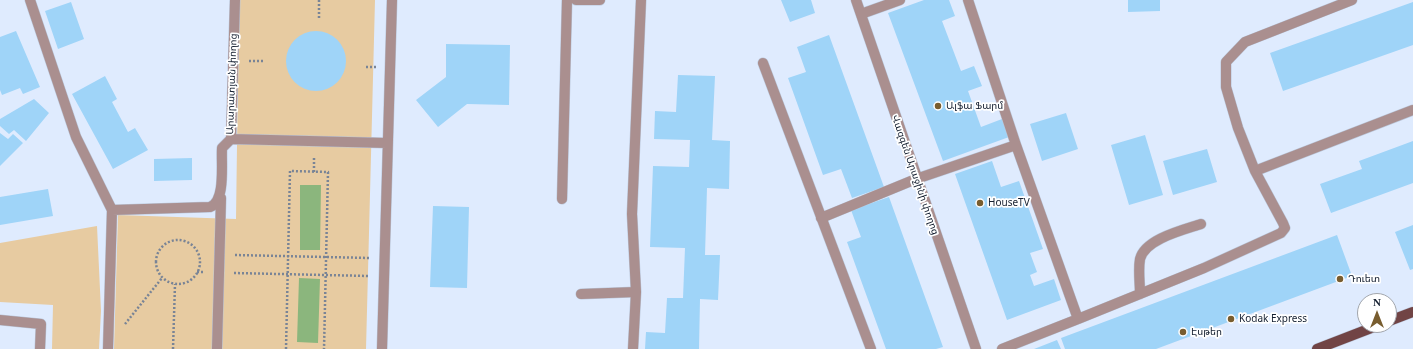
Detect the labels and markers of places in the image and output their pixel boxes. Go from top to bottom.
place label: Ալֆա Ֆարմ [946,100,1003,112]
marker: Ալֆա Ֆարմ [933,101,943,111]
place label: HouseTV [988,197,1030,209]
marker: HouseTV [975,198,985,208]
place label: Դուետ [1348,273,1380,285]
marker: Դուետ [1335,274,1345,284]
place label: Kodak Express [1239,313,1307,325]
marker: Kodak Express [1226,314,1236,324]
place label: Էսթեր [1191,326,1222,338]
marker: Էսթեր [1178,327,1188,337]

